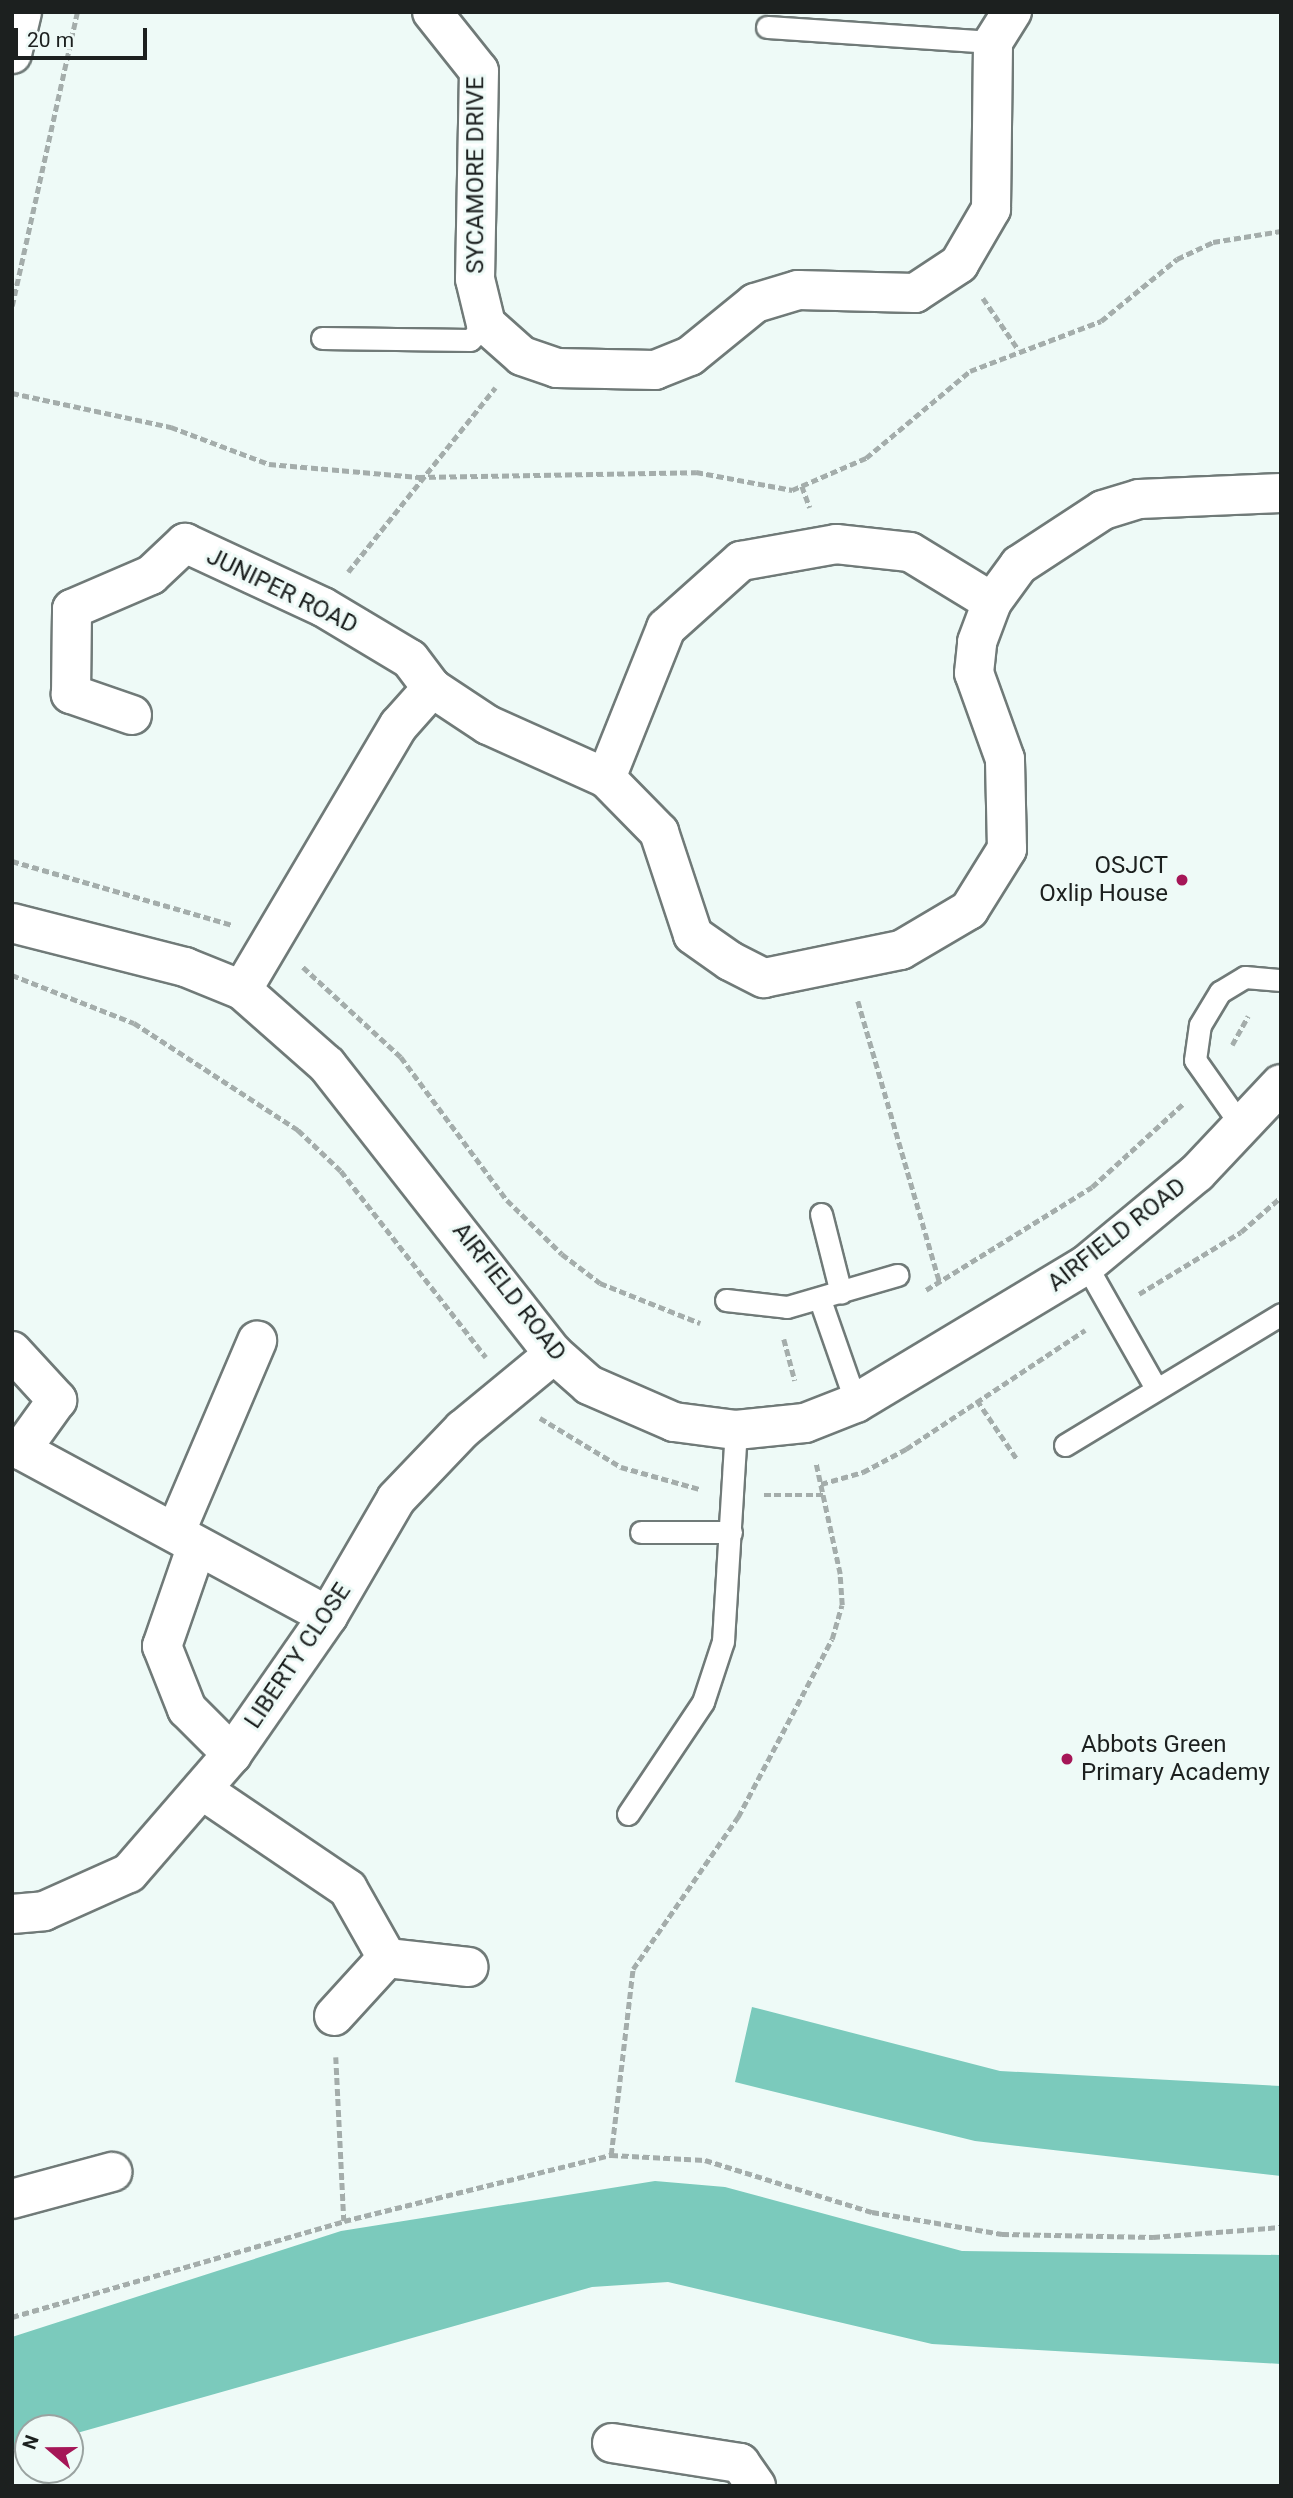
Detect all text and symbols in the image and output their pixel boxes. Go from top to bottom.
scale bar [18,14,150,58]
text: 20 m [27,28,74,52]
street label: SYCAMORE DRIVE [462,76,490,274]
street label: JUNIPER ROAD [202,542,362,640]
place label: OSJCT Oxlip House [1039,852,1168,908]
marker: OSJCT Oxlip House [1174,872,1190,888]
street label: AIRFIELD ROAD [1042,1172,1192,1298]
street label: AIRFIELD ROAD [446,1217,572,1367]
street label: LIBERTY CLOSE [239,1578,357,1734]
place label: Abbots Green Primary Academy [1081,1731,1270,1787]
marker: Abbots Green Primary Academy [1059,1751,1075,1767]
north arrow [14,2414,84,2484]
text: N [18,2432,44,2453]

